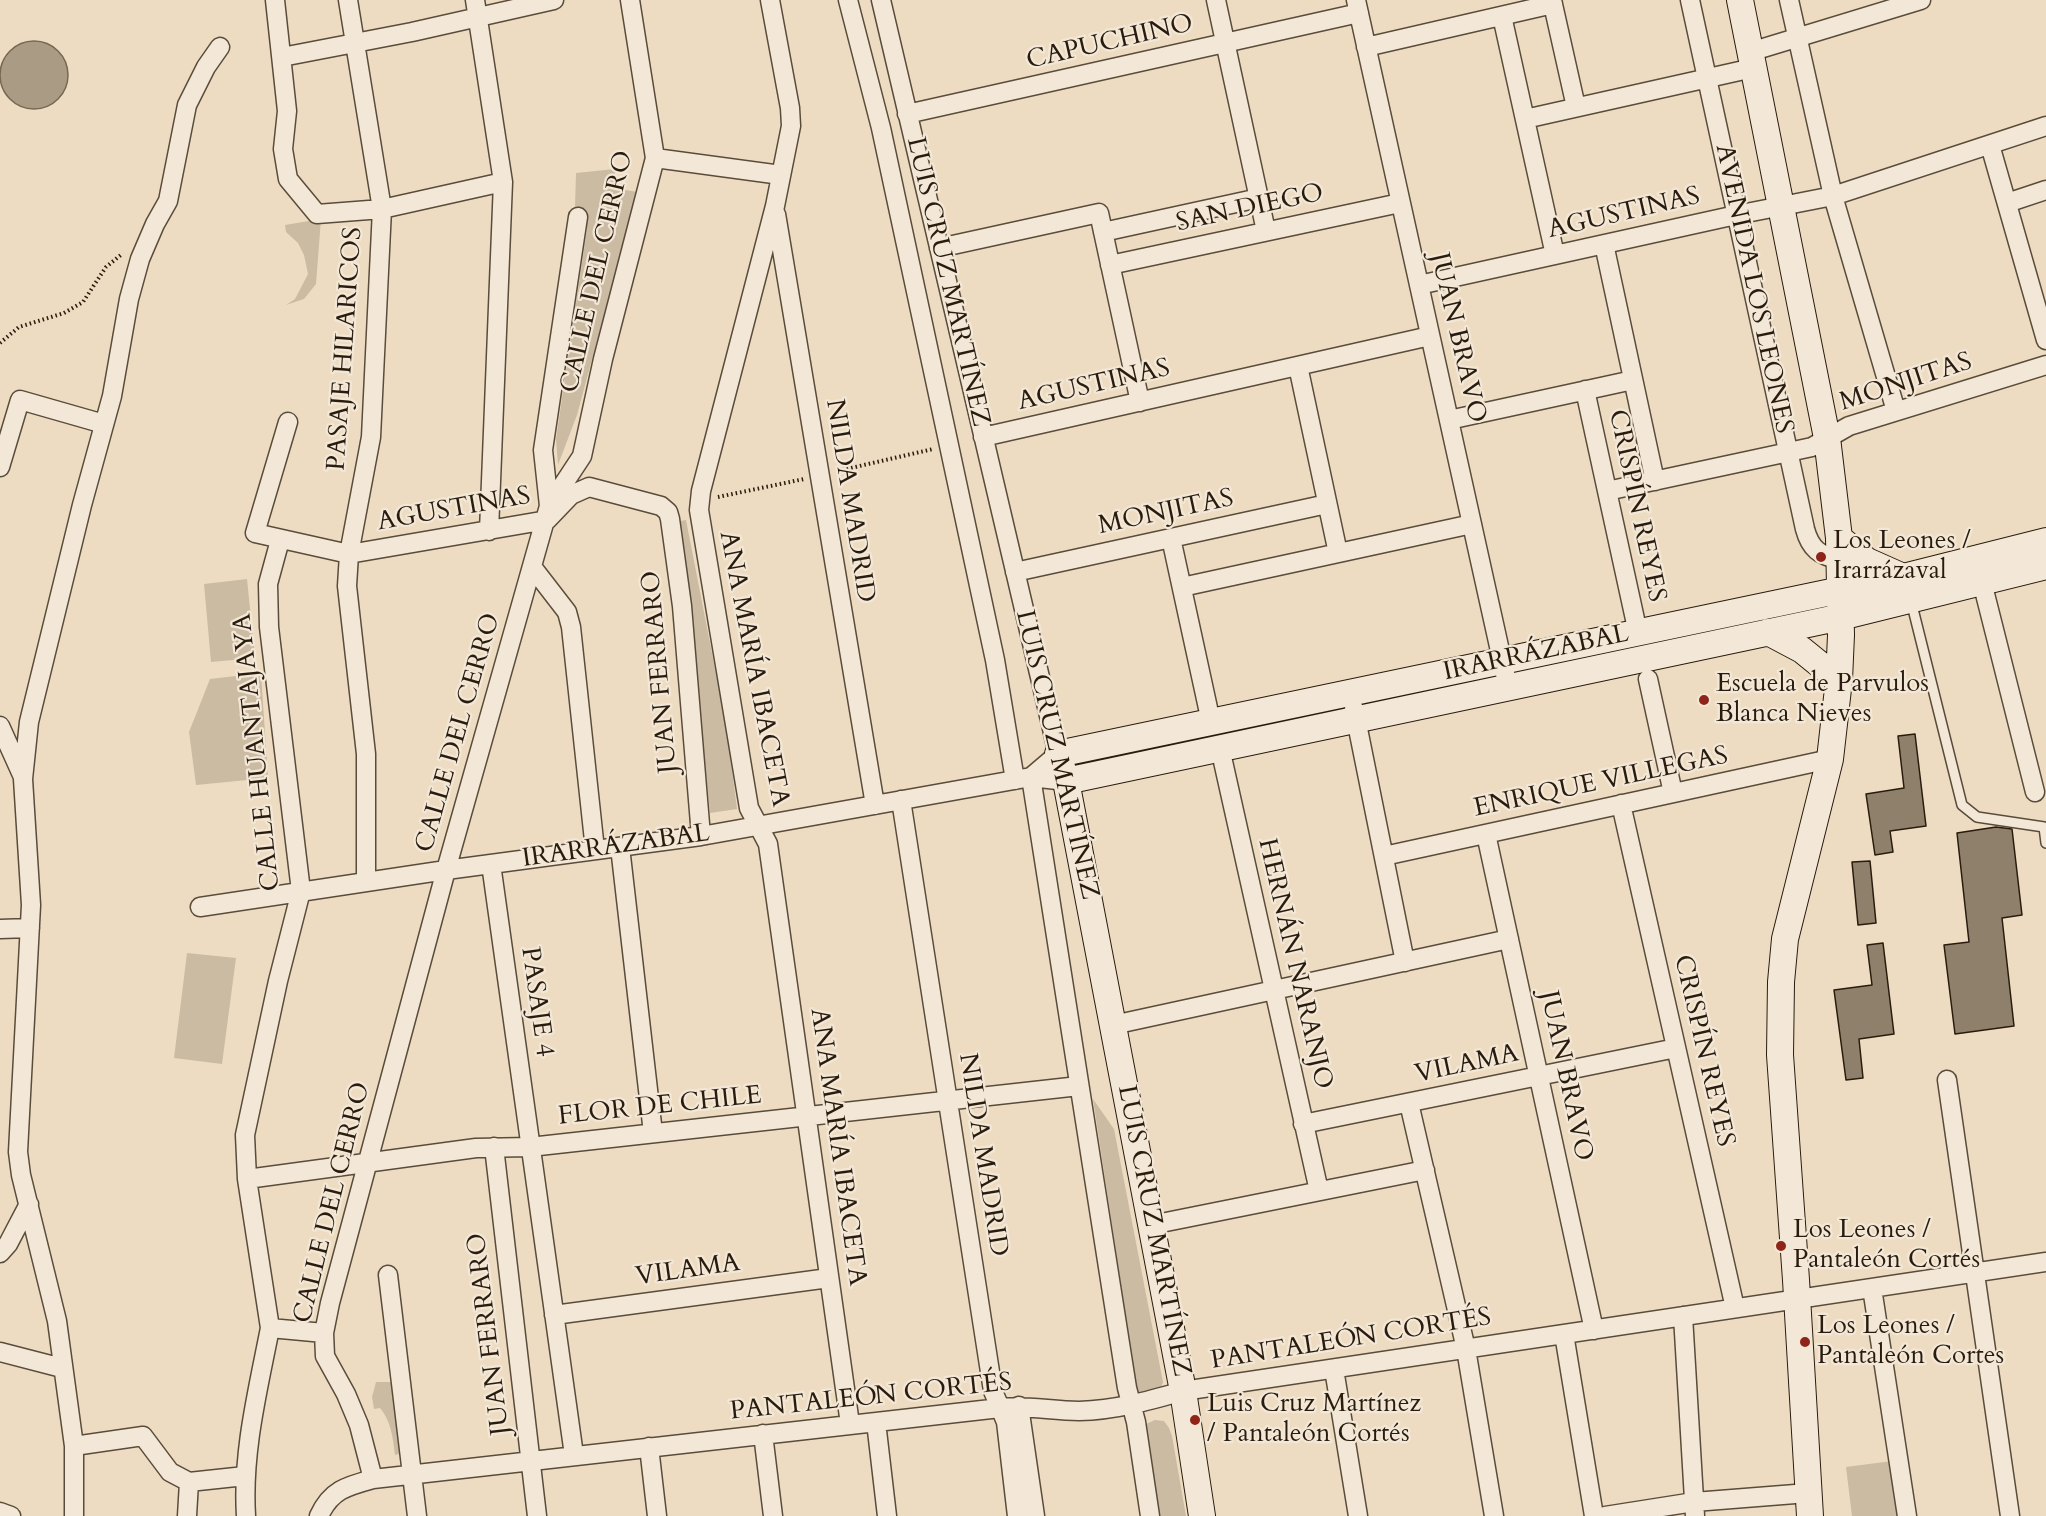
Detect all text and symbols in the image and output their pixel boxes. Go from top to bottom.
street label: CAPUCHINO [1024,9,1196,77]
street label: LUIS CRUZ MARTÍNEZ [898,134,996,430]
street label: AVENIDA LOS LEONES [1707,141,1799,437]
street label: CALLE DEL CERRO [555,148,641,396]
street label: SAN DIEGO [1174,178,1326,240]
street label: AGUSTINAS [1545,181,1703,247]
street label: PASAJE HILARICOS [322,226,370,472]
street label: JUAN BRAVO [1422,250,1492,426]
street label: MONJITAS [1836,347,1976,419]
street label: AGUSTINAS [1015,353,1173,419]
street label: NILDA MADRID [818,397,880,605]
street label: CRISPÍN REYES [1600,407,1672,605]
street label: AGUSTINAS [375,481,533,539]
street label: MONJITAS [1096,483,1236,543]
place label: Los Leones / Irarrázaval [1833,526,1971,588]
street label: ANA MARÍA IBACETA [711,529,795,809]
marker: Los Leones / Irarrázaval [1814,550,1828,564]
street label: JUAN FERRARO [637,569,685,775]
street label: LUIS CRUZ MARTÍNEZ [1007,607,1105,903]
street label: CALLE DEL CERRO [410,610,508,856]
street label: CALLE HUANTAJAYA [228,612,288,892]
street label: IRARRÁZABAL [1440,619,1632,689]
place label: Escuela de Parvulos Blanca Nieves [1716,669,1929,730]
marker: Escuela de Parvulos Blanca Nieves [1697,693,1711,707]
street label: ENRIQUE VILLEGAS [1471,741,1731,825]
street label: IRARRÁZABAL [520,818,712,876]
street label: HERNÁN NARANJO [1250,836,1338,1092]
street label: PASAJE 4 [513,945,559,1059]
street label: CRISPÍN REYES [1666,952,1740,1150]
street label: JUAN BRAVO [1532,988,1598,1164]
street label: ANA MARÍA IBACETA [802,1006,872,1288]
street label: VILAMA [1412,1039,1522,1091]
street label: NILDA MADRID [951,1051,1013,1259]
street label: CALLE DEL CERRO [288,1079,378,1327]
street label: FLOR DE CHILE [557,1081,763,1133]
street label: LUIS CRUZ MARTÍNEZ [1109,1083,1197,1379]
place label: Los Leones / Pantaleón Cortés [1793,1215,1980,1276]
street label: JUAN FERRARO [462,1231,518,1437]
marker: Los Leones / Pantaleón Cortés [1774,1239,1788,1253]
street label: VILAMA [634,1248,742,1294]
street label: PANTALEÓN CORTÉS [1209,1302,1493,1378]
place label: Los Leones / Pantaleón Cortes [1817,1311,2004,1372]
marker: Los Leones / Pantaleón Cortes [1798,1335,1812,1349]
street label: PANTALEÓN CORTÉS [728,1368,1014,1428]
place label: Luis Cruz Martínez / Pantaleón Cortés [1207,1389,1421,1450]
marker: Luis Cruz Martínez / Pantaleón Cortés [1188,1413,1202,1427]

